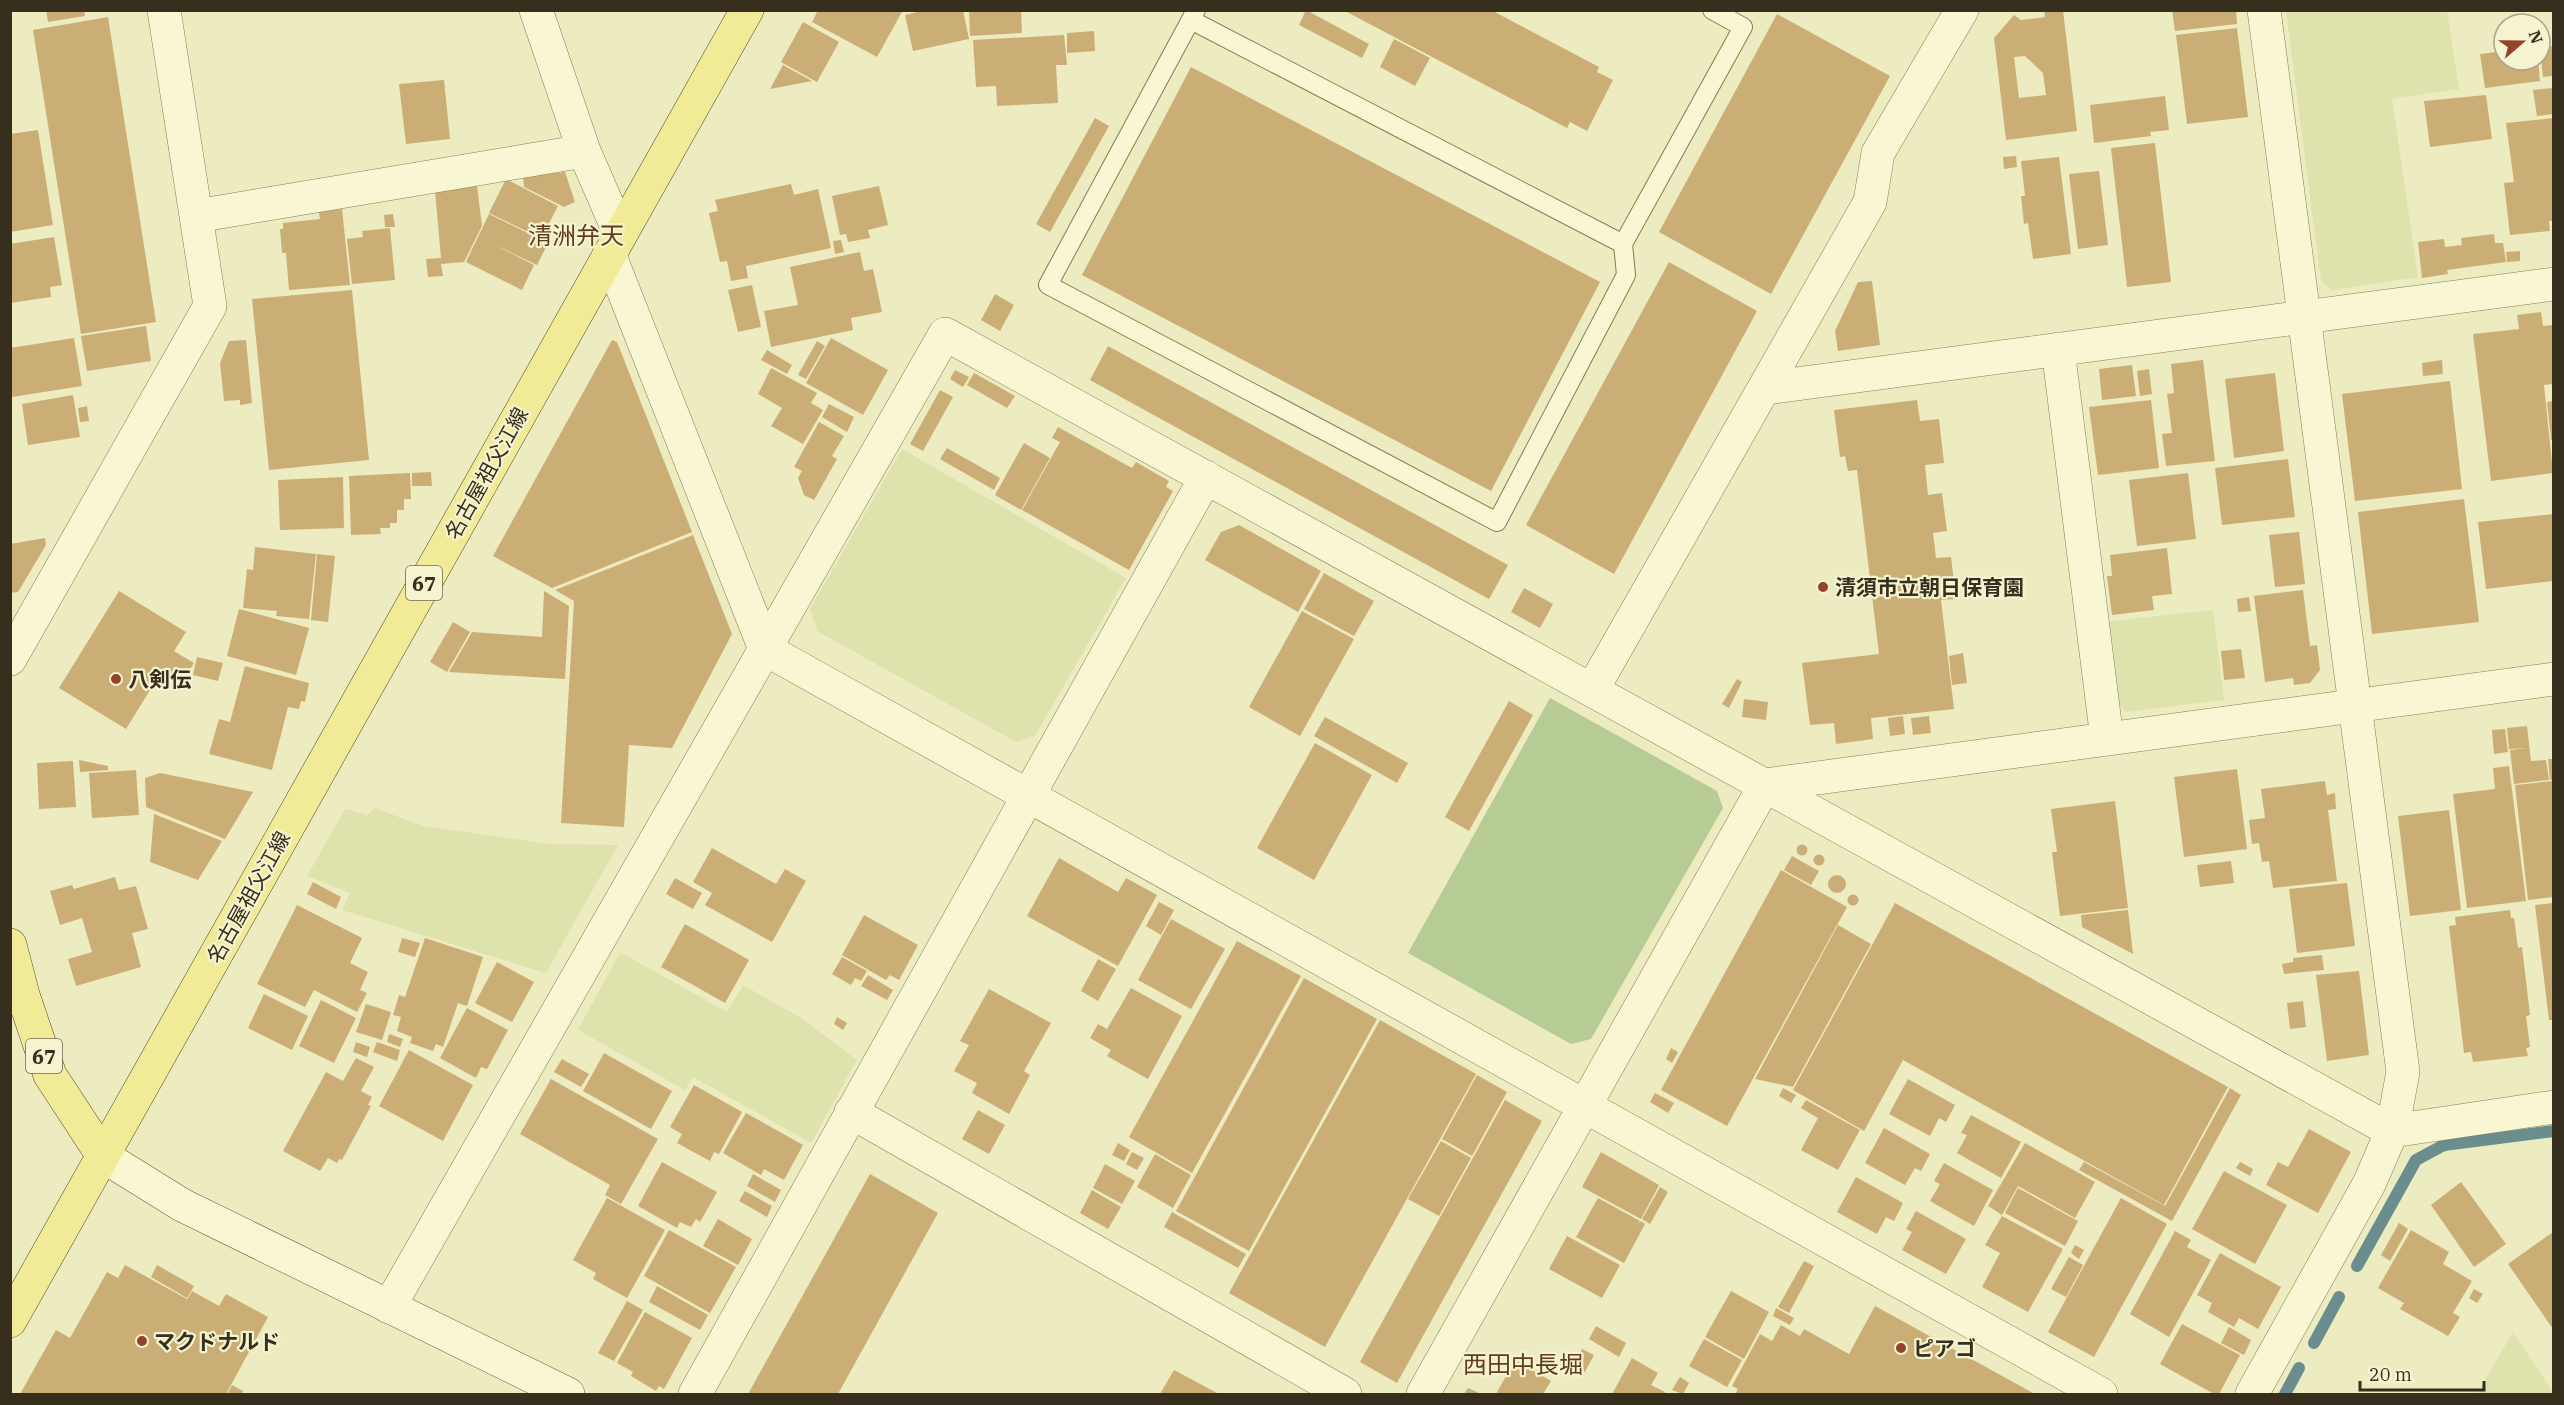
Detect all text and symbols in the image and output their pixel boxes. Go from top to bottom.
north arrow [2492,12,2552,72]
text: N [2525,28,2548,46]
district label: 清洲弁天 [528,219,624,251]
street label: 名古屋祖父江線 [438,402,534,544]
road number: 67 [406,566,442,600]
place label: 清須市立朝日保育園 [1835,573,2024,601]
marker: 清須市立朝日保育園 [1816,580,1830,594]
place label: 八剣伝 [128,665,192,693]
marker: 八剣伝 [109,672,123,686]
street label: 名古屋祖父江線 [200,826,296,968]
road number: 67 [26,1039,62,1073]
place label: マクドナルド [154,1327,280,1355]
marker: マクドナルド [135,1334,149,1348]
place label: ピアゴ [1913,1334,1976,1362]
marker: ピアゴ [1894,1341,1908,1355]
district label: 西田中長堀 [1463,1348,1583,1380]
scale bar [2360,1354,2484,1392]
text: 20 m [2369,1363,2412,1386]

